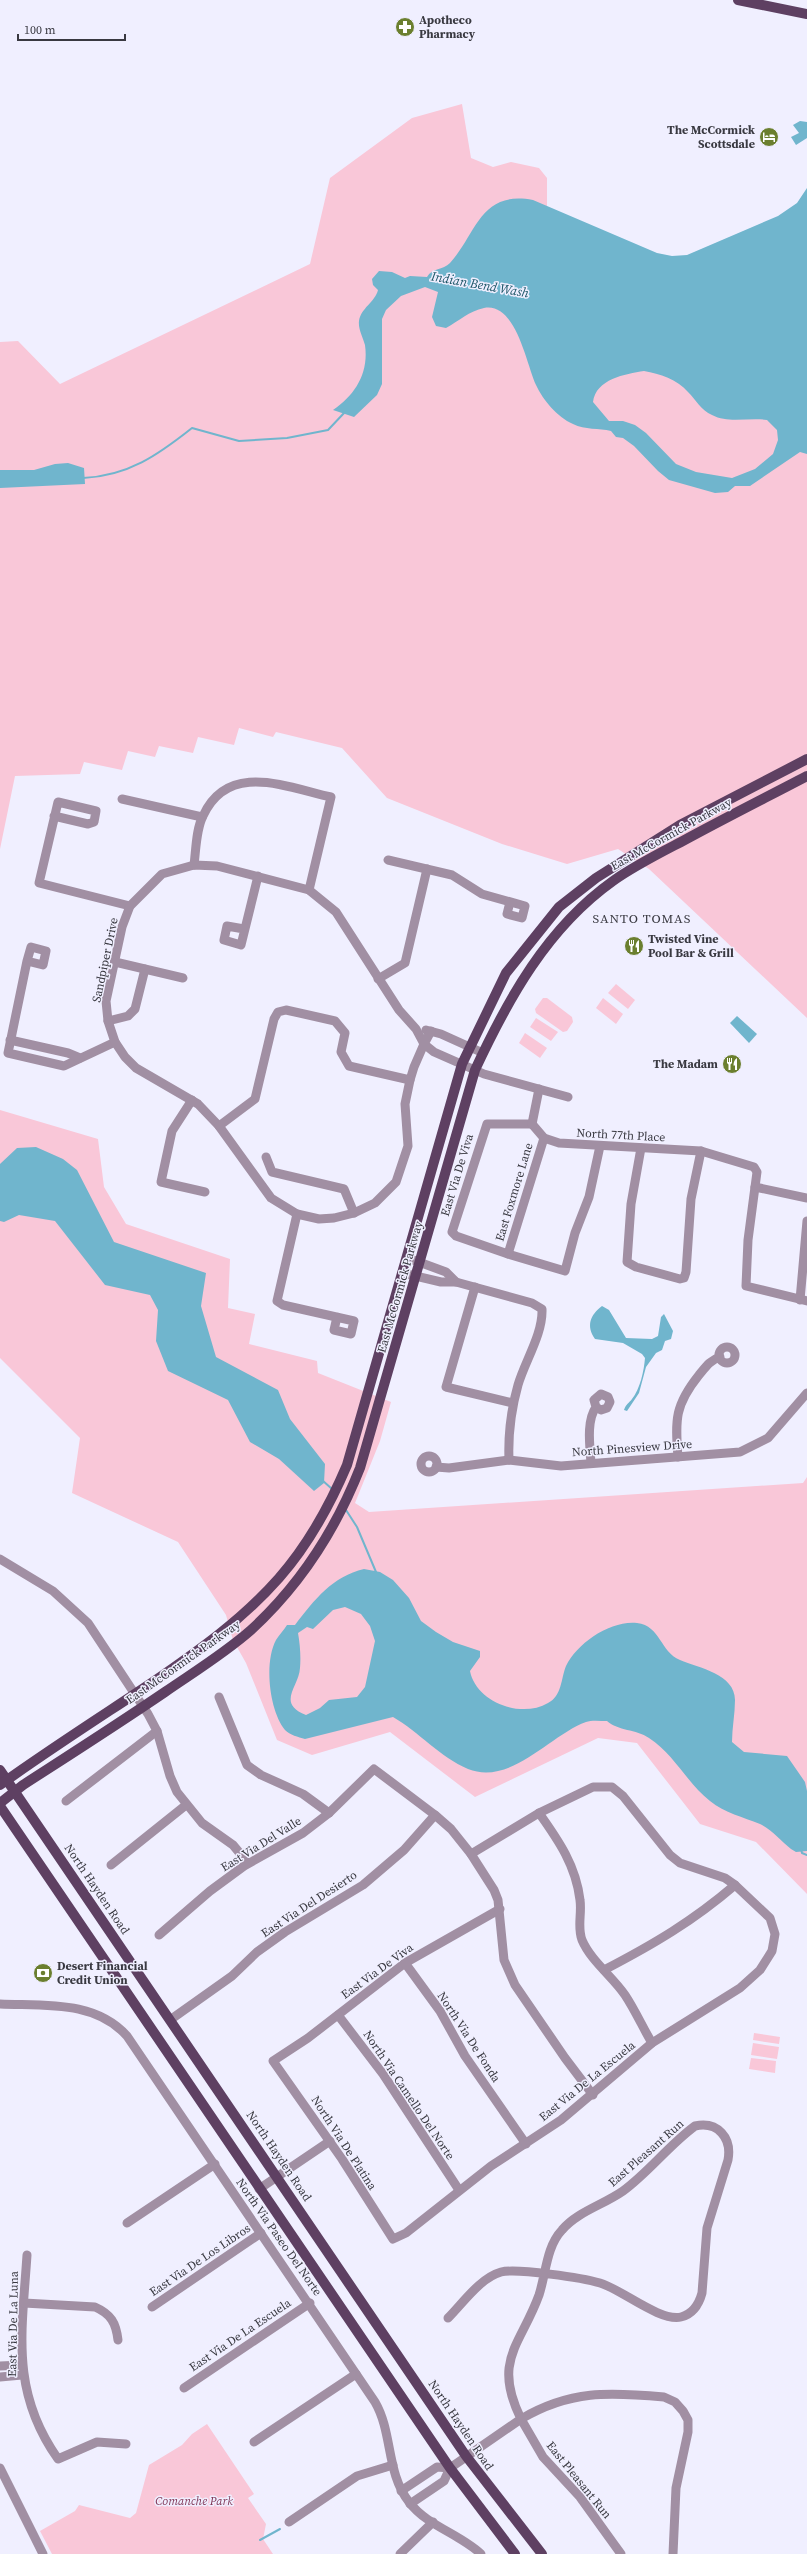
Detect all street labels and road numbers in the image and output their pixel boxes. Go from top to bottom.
street label: East McCormick Parkway [608,794,735,874]
street label: Sandpiper Drive [88,916,122,1004]
street label: North 77th Place [576,1125,666,1145]
street label: East Via De Viva [437,1131,477,1218]
street label: East Foxmore Lane [491,1141,537,1243]
street label: East McCormick Parkway [374,1219,427,1355]
street label: North Pinesview Drive [571,1436,693,1460]
street label: East McCormick Parkway [123,1616,244,1708]
street label: East Via Del Valle [218,1813,304,1875]
street label: North Hayden Road [61,1841,133,1937]
street label: East Via Del Desierto [258,1867,360,1941]
street label: East Via De Viva [338,1939,417,2003]
street label: North Via De Fonda [434,1989,505,2086]
street label: North Via Camello Del Norte [360,2027,458,2163]
street label: East Via De La Escuela [536,2037,639,2125]
street label: North Via De Platina [308,2093,381,2194]
street label: North Hayden Road [243,2108,315,2204]
street label: East Pleasant Run [605,2116,687,2190]
street label: North Via Paseo Del Norte [232,2175,326,2299]
street label: East Via De Los Libros [146,2220,254,2300]
street label: East Via De La Luna [4,2270,22,2377]
street label: East Via De La Escuela [186,2295,295,2375]
street label: North Hayden Road [425,2377,497,2473]
street label: East Pleasant Run [543,2438,615,2522]

